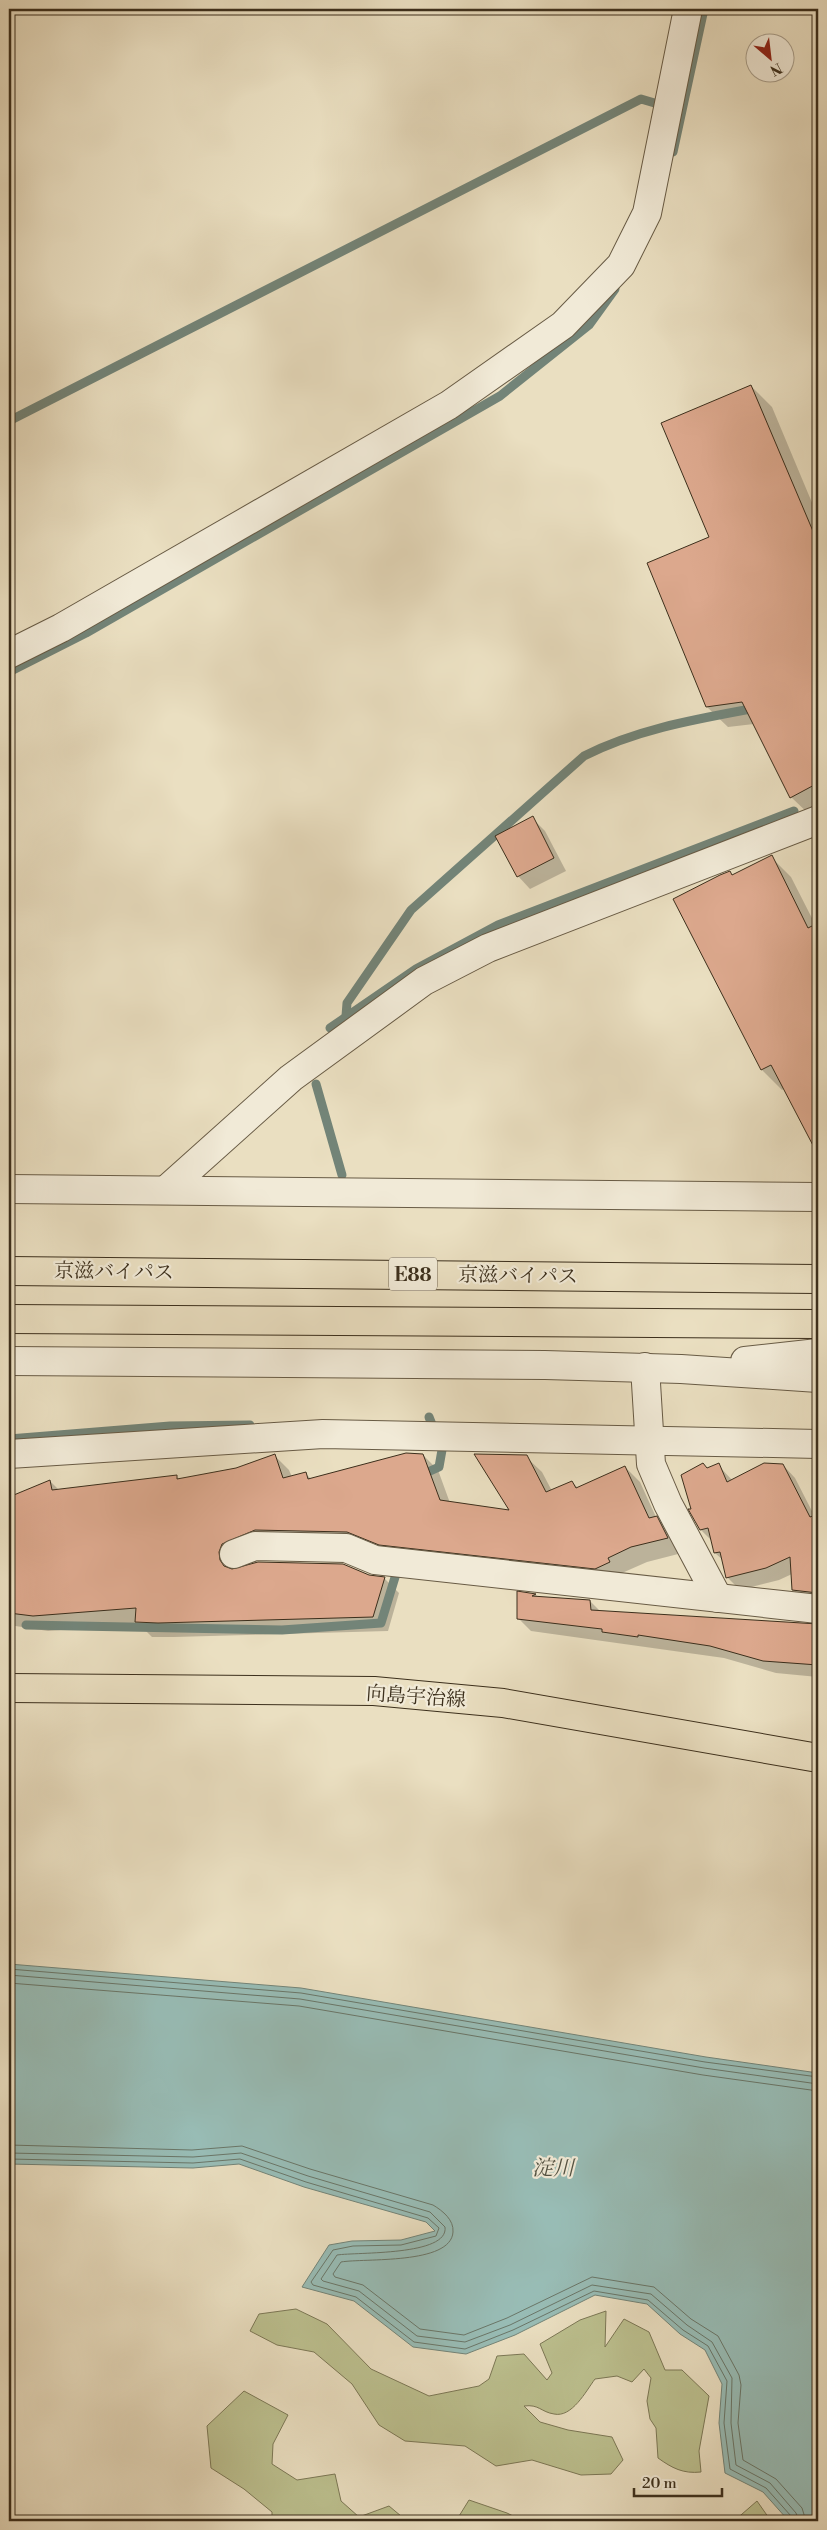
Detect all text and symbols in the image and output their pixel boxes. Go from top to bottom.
north arrow [744,32,794,82]
text: N [767,58,785,79]
road number: E88 [389,1258,437,1290]
street label: 京滋バイパス [54,1259,174,1286]
street label: 京滋バイパス [458,1263,578,1290]
street label: 向島宇治線 [365,1682,467,1713]
water label: 淀川 [532,2156,576,2182]
scale bar [634,2465,722,2497]
text: 20 m [642,2474,677,2493]

